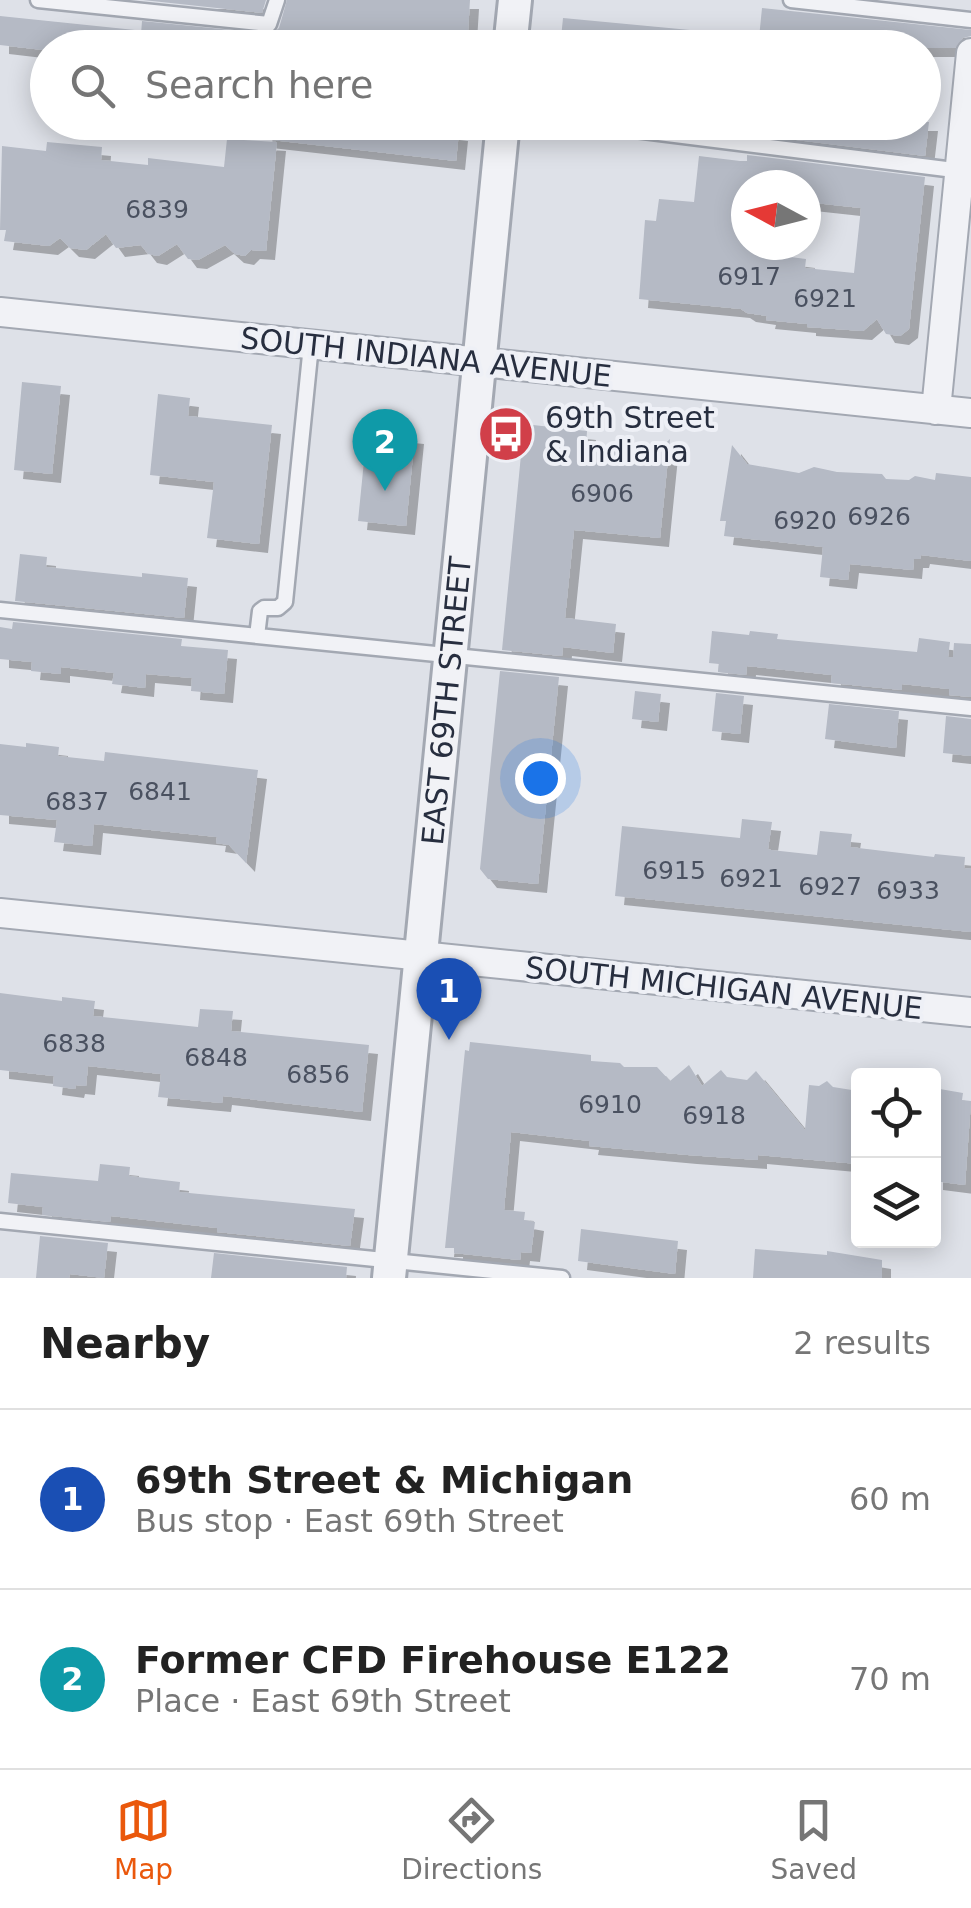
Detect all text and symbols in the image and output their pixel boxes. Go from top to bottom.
search box [30,30,941,140]
icon: search [65,58,120,113]
text: Search here [145,63,373,107]
north arrow [731,170,821,260]
house number: 6839 [125,195,189,224]
house number: 6917 [717,262,781,291]
house number: 6921 [793,284,857,313]
street label: SOUTH INDIANA AVENUE [239,320,613,394]
place label: 69th Street & Indiana [545,400,715,469]
bus stop icon: 69th Street & Indiana [476,404,536,464]
pin: 2 [352,408,418,491]
house number: 6906 [570,479,634,508]
house number: 6926 [847,502,911,531]
house number: 6920 [773,506,837,535]
street label: EAST 69TH STREET [414,554,478,847]
your location [515,753,566,804]
house number: 6841 [128,777,192,806]
house number: 6837 [45,787,109,816]
house number: 6915 [642,856,706,885]
house number: 6921 [719,864,783,893]
house number: 6927 [798,872,862,901]
house number: 6933 [876,876,940,905]
street label: SOUTH MICHIGAN AVENUE [524,950,924,1026]
pin: 1 [416,958,482,1040]
house number: 6838 [42,1029,106,1058]
house number: 6848 [184,1043,248,1072]
house number: 6856 [286,1060,350,1089]
map controls [851,1068,941,1248]
button: locate [851,1068,941,1158]
house number: 6910 [578,1090,642,1119]
house number: 6918 [682,1101,746,1130]
button: layers [851,1158,941,1248]
text: Nearby [40,1319,210,1368]
text: 2 results [793,1324,931,1362]
text: 69th Street & Michigan [135,1458,633,1502]
text: 1 [61,1480,84,1518]
text: 60 m [849,1480,931,1518]
text: Bus stop · East 69th Street [135,1502,564,1540]
text: Former CFD Firehouse E122 [135,1638,731,1682]
text: 2 [61,1660,84,1698]
text: 70 m [849,1660,931,1698]
text: Place · East 69th Street [135,1682,511,1720]
tab: Map [114,1793,173,1886]
tab: Directions [401,1793,542,1886]
tab: Saved [770,1793,857,1886]

